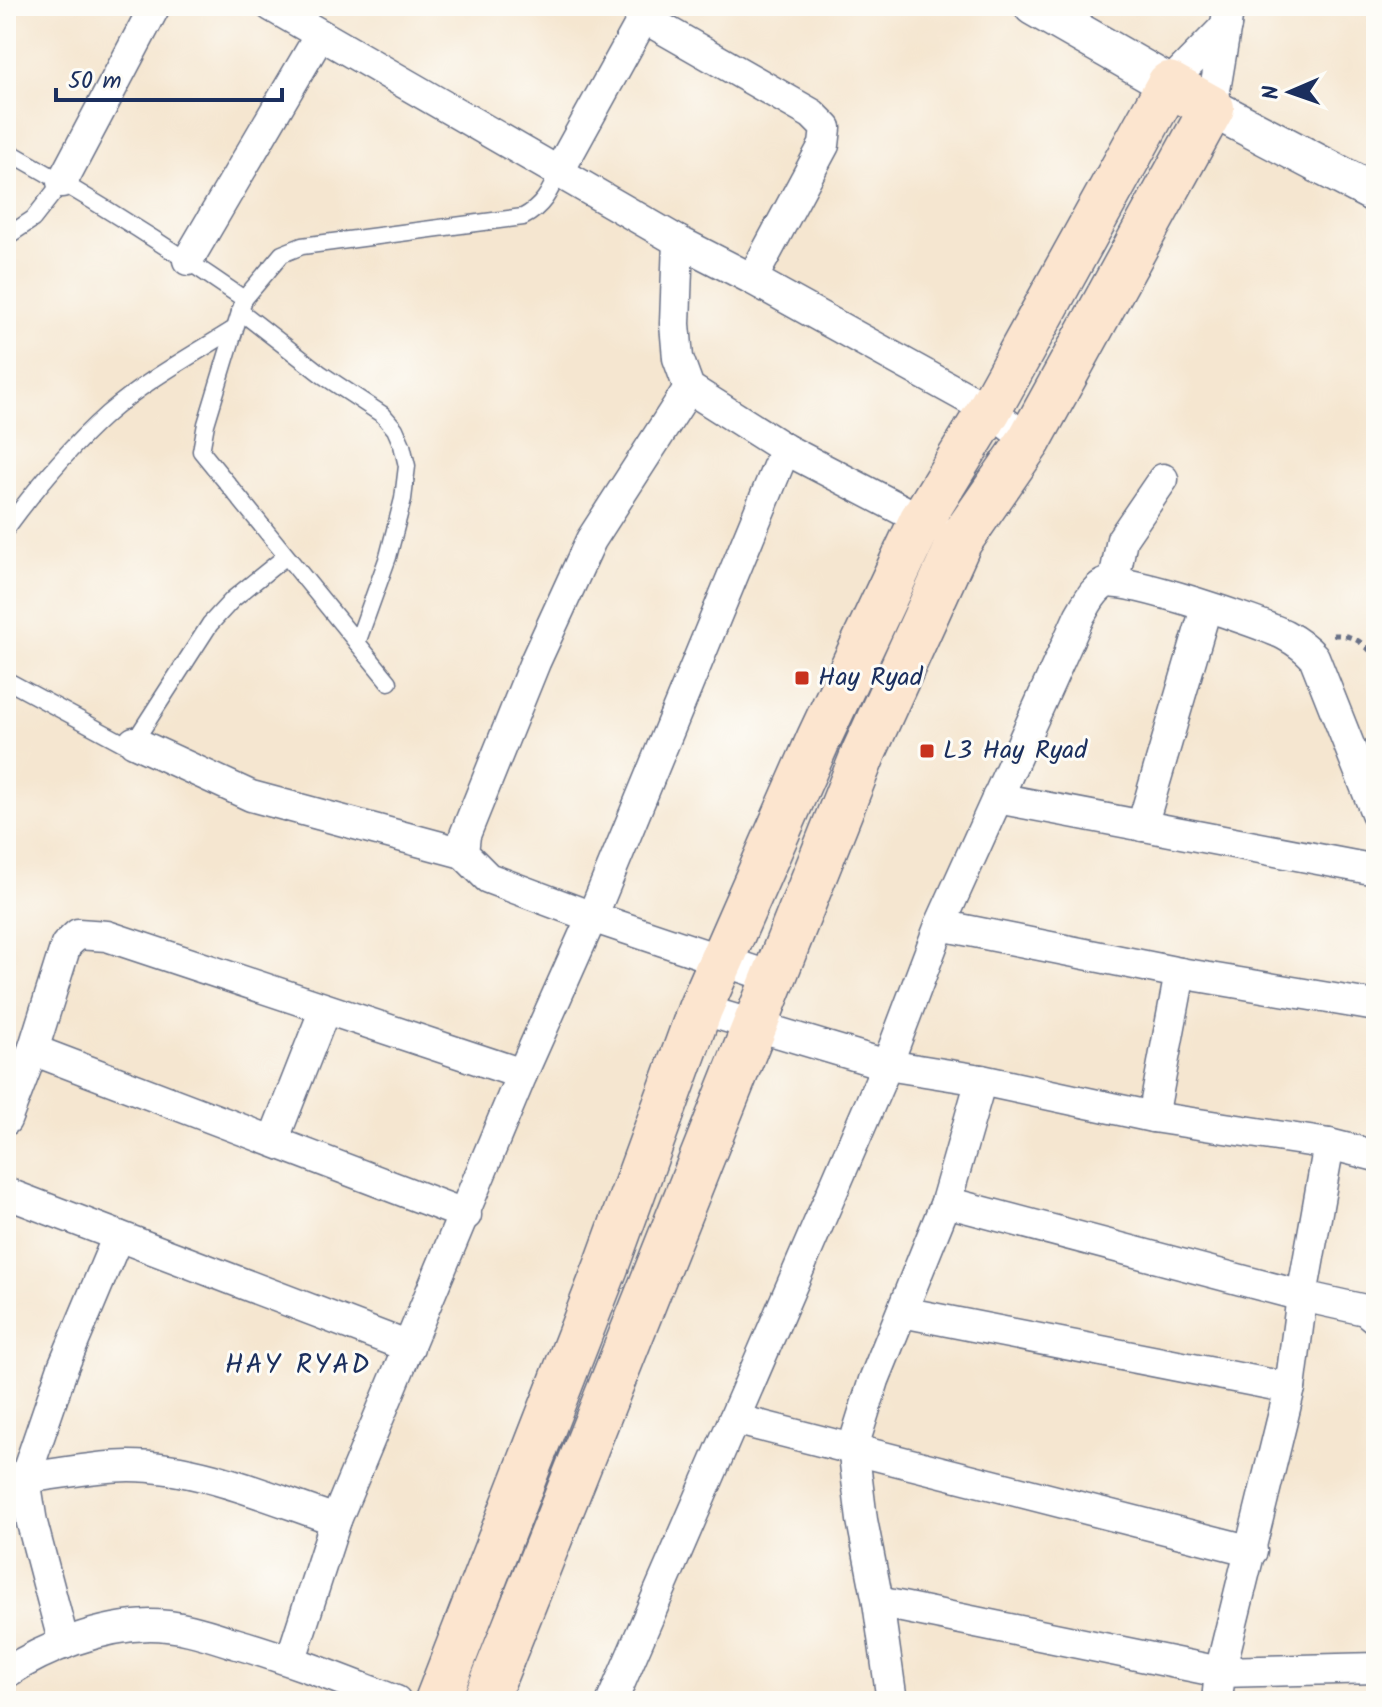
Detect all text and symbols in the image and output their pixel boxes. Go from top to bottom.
scale bar [56,52,282,102]
north arrow [1250,52,1330,132]
text: 50 m [68,62,122,101]
text: N [1255,85,1290,100]
place label: Hay Ryad [818,657,924,699]
marker: Hay Ryad [793,669,811,687]
place label: L3 Hay Ryad [943,730,1088,772]
marker: L3 Hay Ryad [918,742,936,760]
district label: HAY RYAD [225,1343,371,1388]

